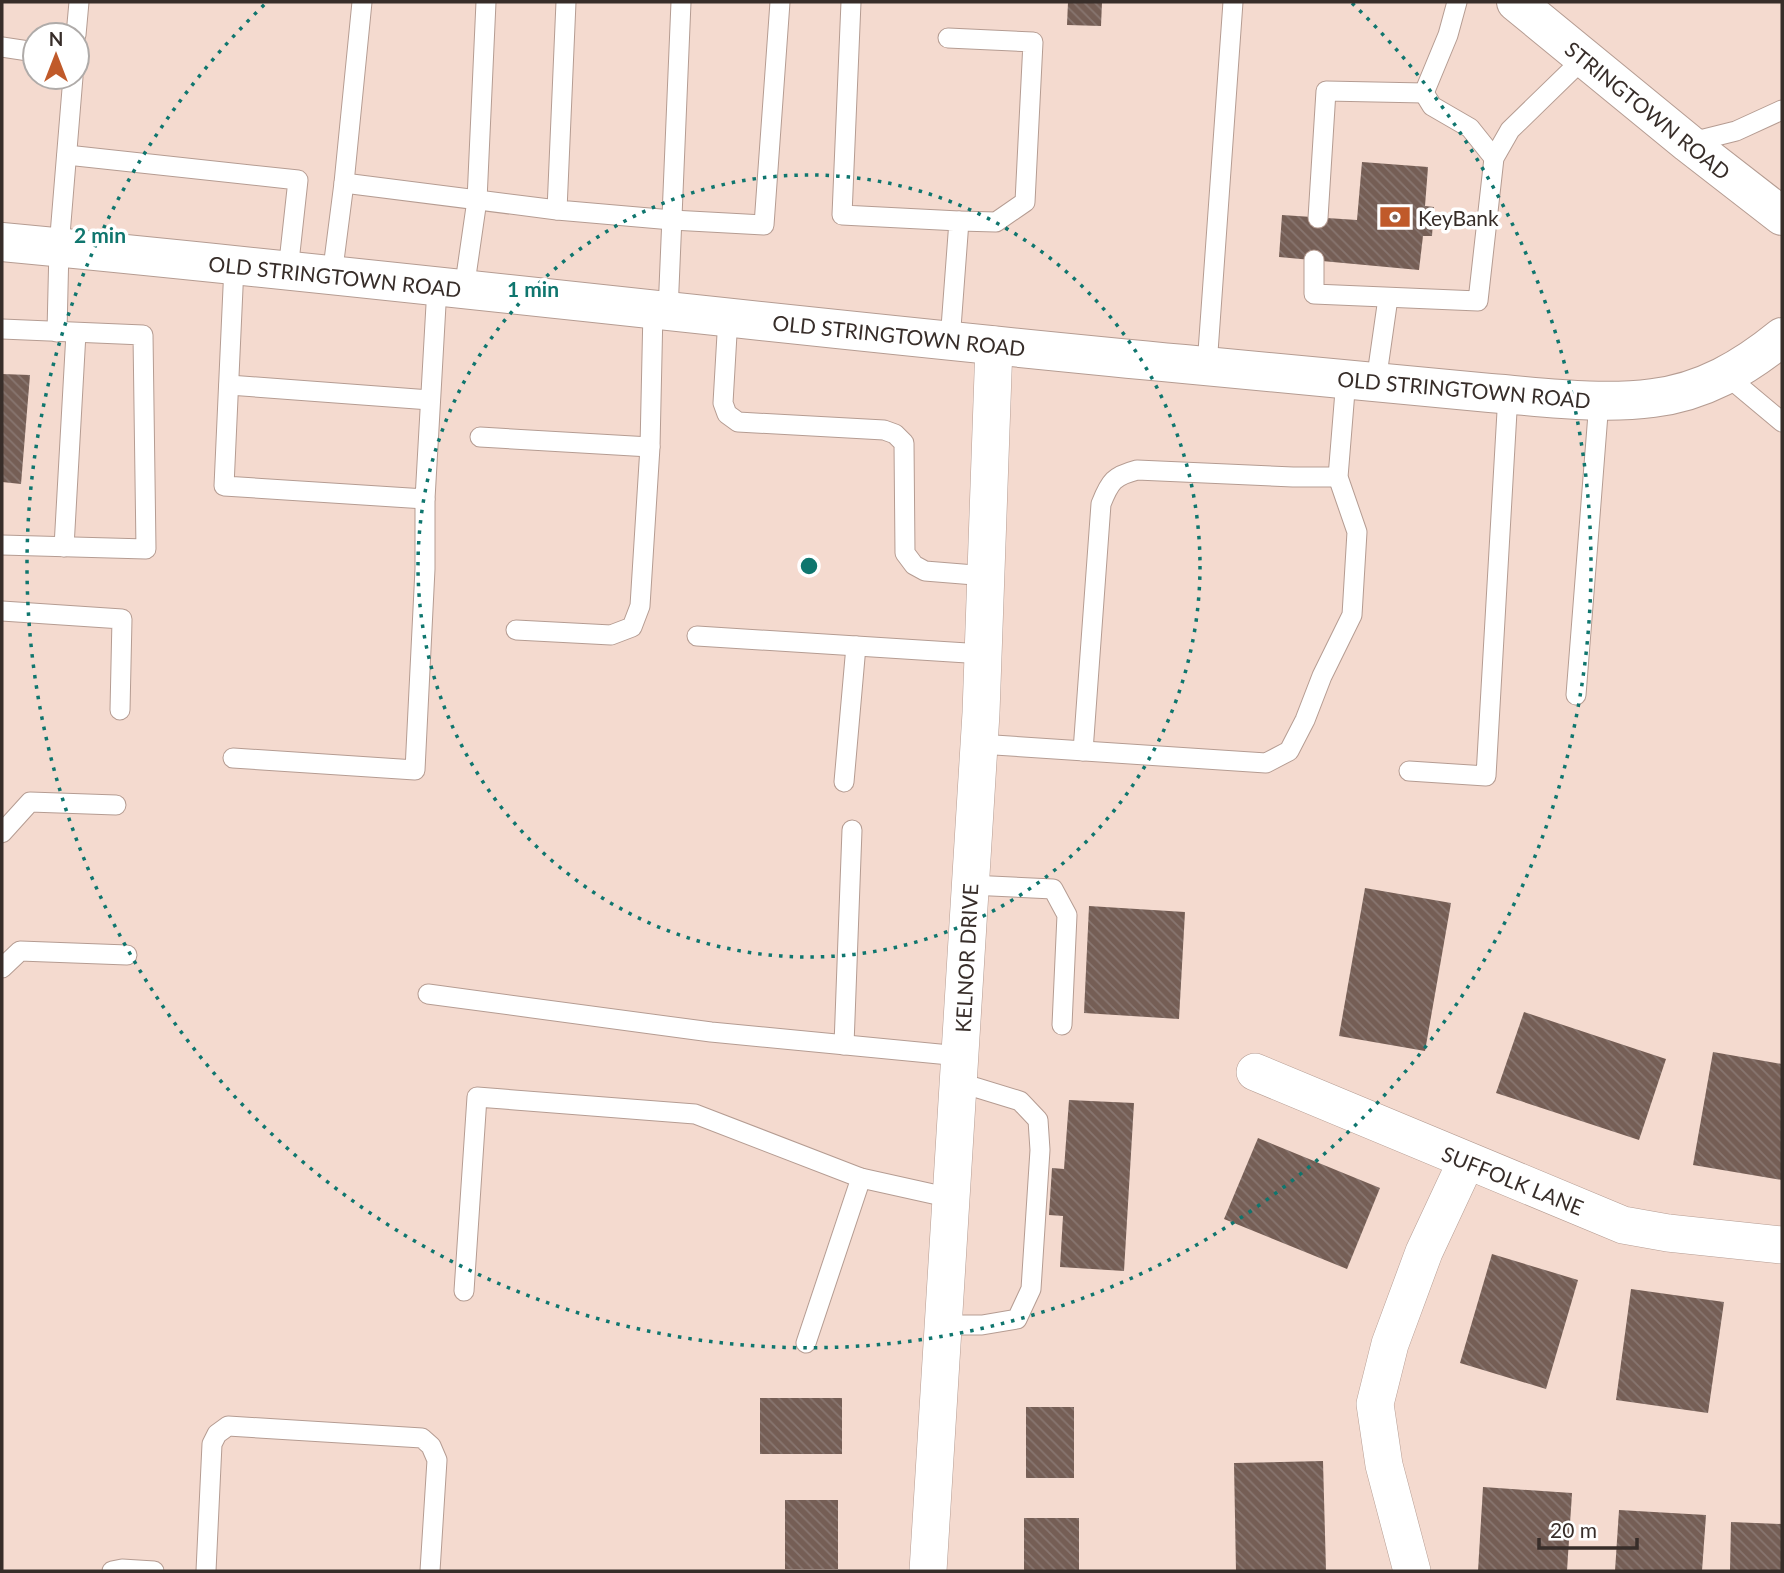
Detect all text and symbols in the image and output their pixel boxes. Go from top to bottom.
north arrow [21,21,91,91]
text: N [49,27,63,50]
street label: STRINGTOWN ROAD [1560,36,1736,184]
bank icon: KeyBank [1378,200,1412,234]
place label: KeyBank [1418,205,1499,230]
text: 2 min [74,222,126,247]
street label: OLD STRINGTOWN ROAD [207,250,463,302]
text: 1 min [507,276,559,301]
street label: OLD STRINGTOWN ROAD [771,309,1027,361]
street label: OLD STRINGTOWN ROAD [1336,365,1592,413]
centre of rings [797,554,821,578]
street label: KELNOR DRIVE [950,883,982,1033]
street label: SUFFOLK LANE [1439,1140,1587,1220]
scale bar [1539,1506,1637,1550]
text: 20 m [1550,1517,1597,1542]

